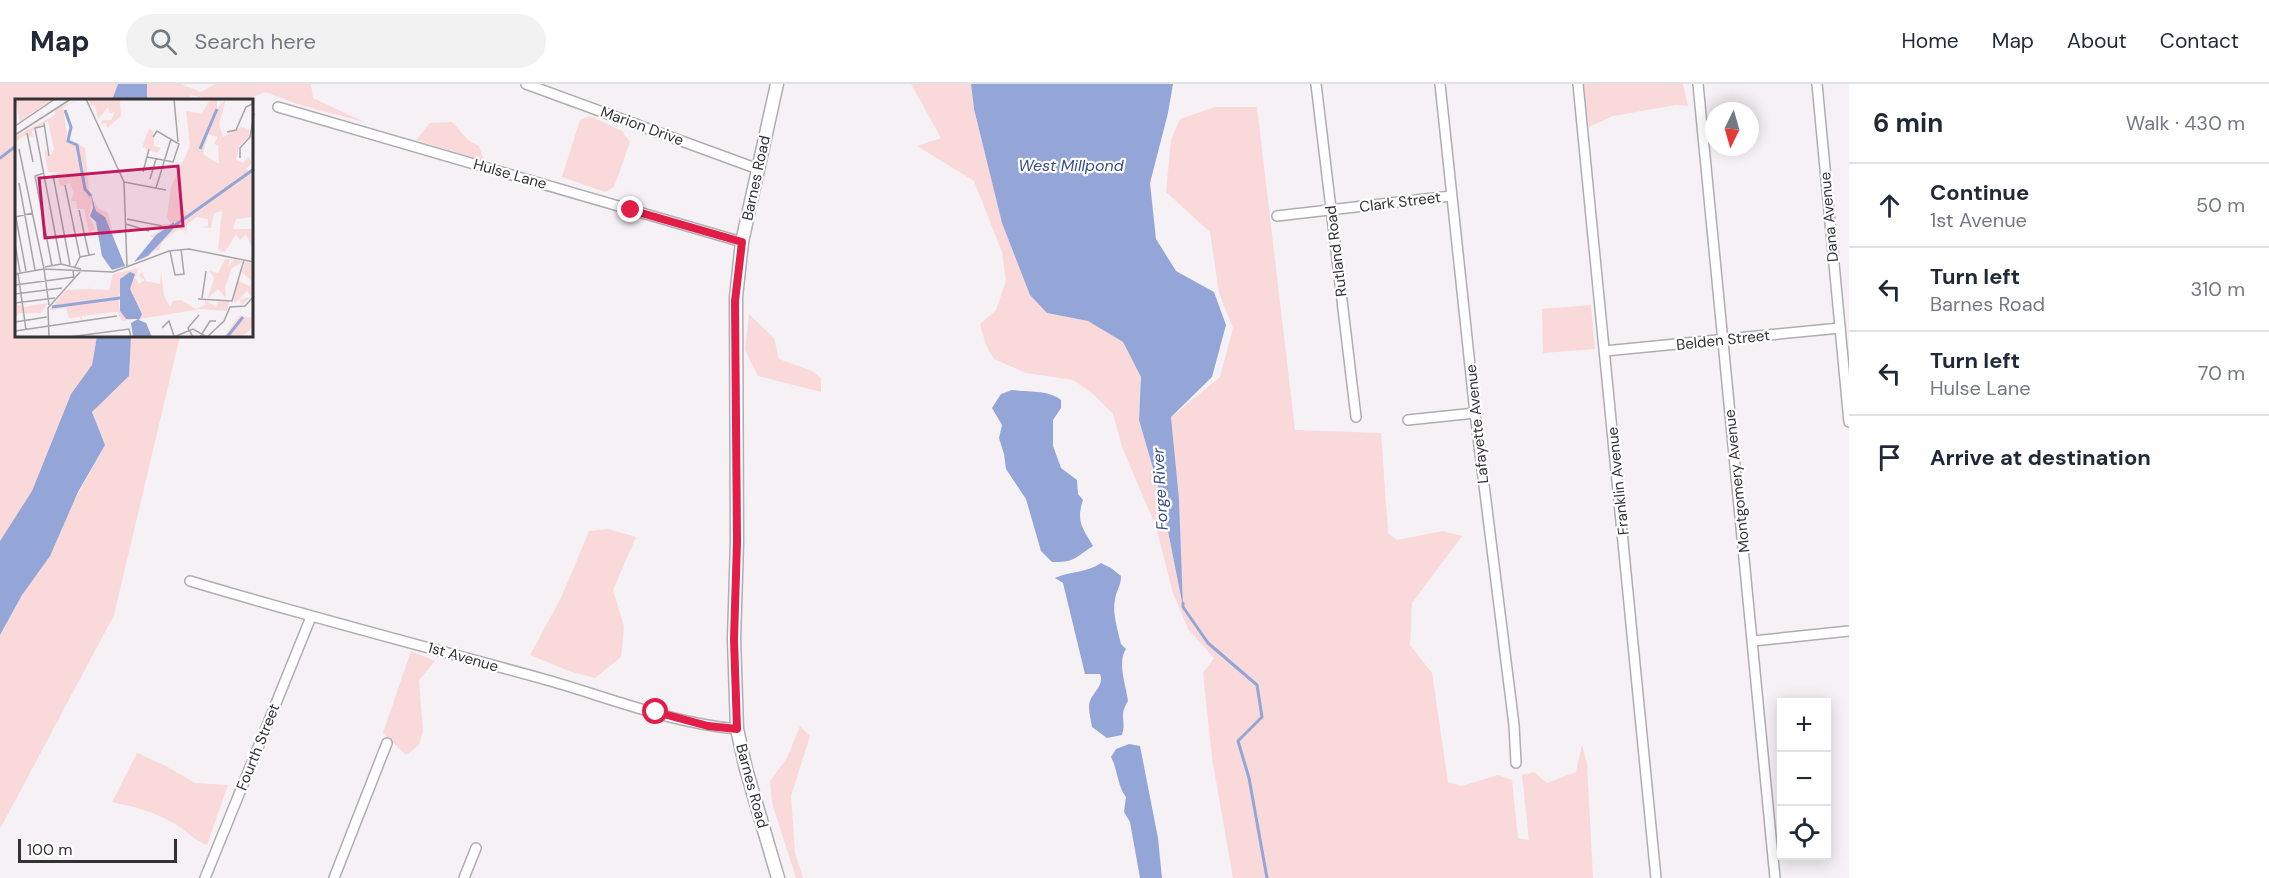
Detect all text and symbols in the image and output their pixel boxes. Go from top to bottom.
search box [126,14,546,68]
text: Map [30,23,90,60]
icon: search [147,25,180,58]
text: Search here [195,27,316,56]
text: Home [1901,27,1959,55]
text: Map [1992,27,2034,55]
text: About [2067,27,2127,55]
text: Contact [2160,27,2239,55]
inset map [15,99,254,338]
street label: Marion Drive [598,102,686,150]
north arrow [1705,102,1759,156]
text: 6 min [1873,106,1943,140]
text: Walk · 430 m [2126,110,2245,136]
street label: Barnes Road [737,134,775,222]
street label: Hulse Lane [471,154,549,194]
water label: West Millpond [1018,155,1125,176]
street label: Dana Avenue [1815,171,1843,263]
text: Continue [1930,178,2029,207]
street label: Clark Street [1358,187,1442,217]
icon: ahead [1873,189,1906,222]
text: 50 m [2196,192,2245,218]
route end [617,196,643,222]
street label: Rutland Road [1320,204,1352,298]
text: 1st Avenue [1930,207,2027,233]
text: Turn left [1930,262,2020,291]
icon: left [1873,273,1906,306]
text: 310 m [2190,276,2245,302]
text: Barnes Road [1930,291,2045,317]
street label: Belden Street [1675,325,1771,355]
text: Turn left [1930,346,2020,375]
icon: left [1873,357,1906,390]
text: 70 m [2198,360,2245,386]
street label: Lafayette Avenue [1461,363,1493,485]
text: Hulse Lane [1930,375,2031,401]
street label: Montgomery Avenue [1720,408,1754,554]
street label: Franklin Avenue [1602,426,1634,536]
icon: arrive [1873,441,1906,474]
text: Arrive at destination [1930,443,2151,472]
water label: Forge River [1147,446,1173,531]
street label: 1st Avenue [425,637,501,677]
route start [642,698,668,724]
map controls [1777,698,1831,860]
button: + [1777,698,1831,752]
street label: Fourth Street [232,701,285,793]
street label: Barnes Road [731,742,773,830]
button: − [1777,752,1831,806]
button: locate [1777,806,1831,860]
scale bar [18,836,177,864]
text: 100 m [27,839,72,860]

